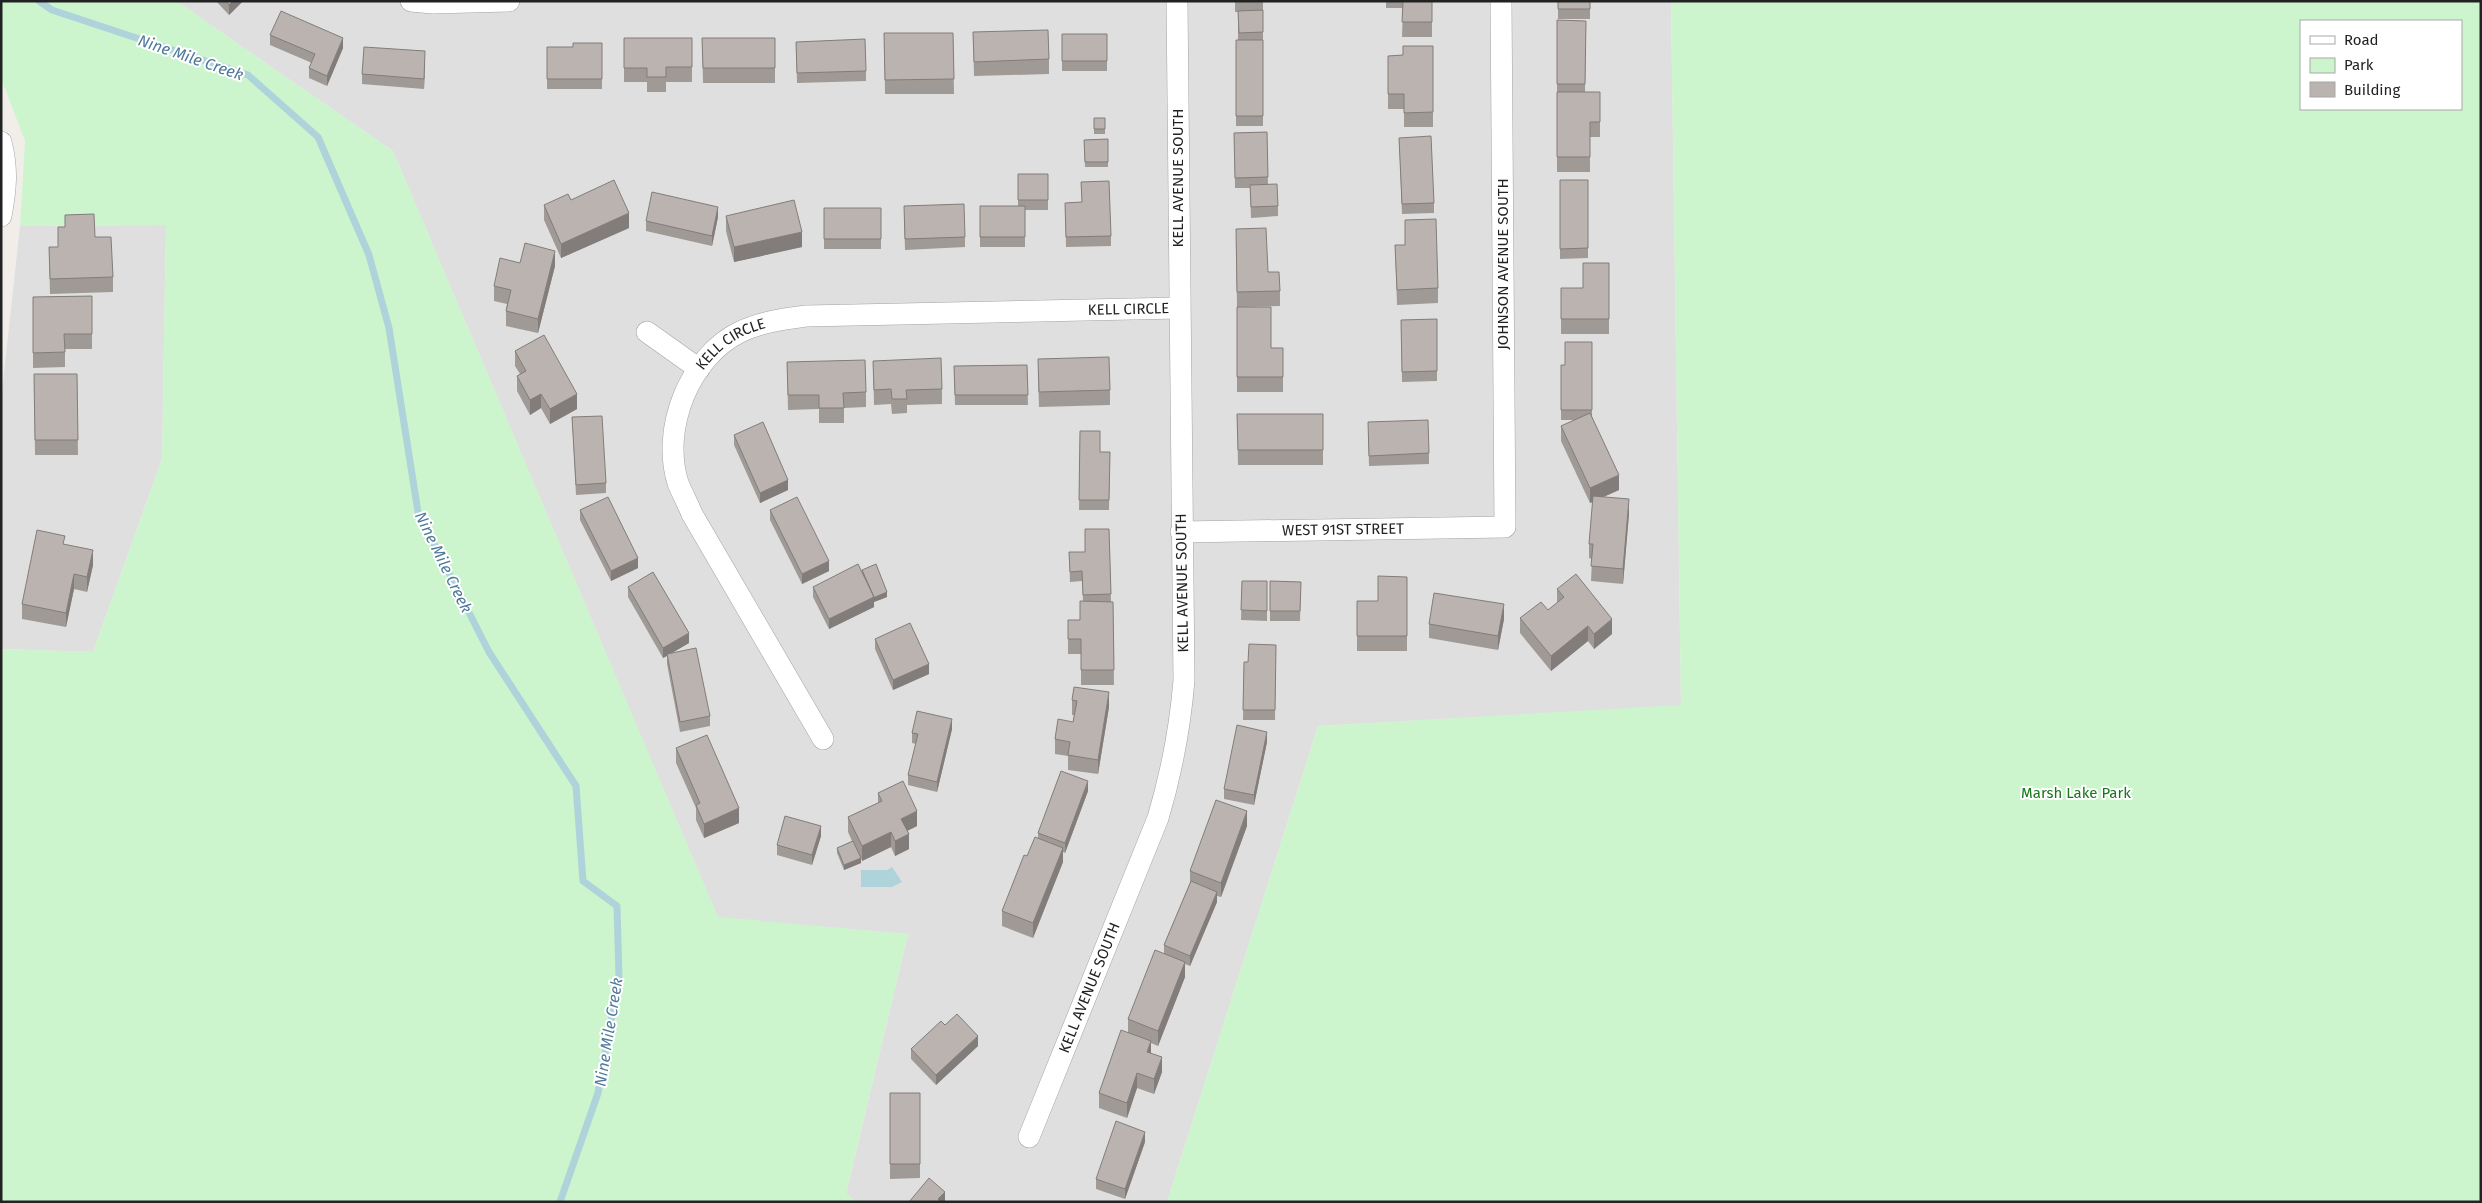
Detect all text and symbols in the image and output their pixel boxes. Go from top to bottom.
legend [2300,20,2462,110]
water label: Nine Mile Creek [136,31,246,84]
text: Road [2344,31,2379,49]
text: Park [2344,56,2374,74]
text: Building [2344,81,2400,99]
street label: KELL AVENUE SOUTH [1169,108,1187,248]
street label: JOHNSON AVENUE SOUTH [1494,178,1512,350]
street label: KELL CIRCLE [1088,299,1169,319]
street label: KELL CIRCLE [692,314,767,373]
water label: Nine Mile Creek [411,509,476,616]
street label: KELL AVENUE SOUTH [1172,513,1192,653]
street label: WEST 91ST STREET [1282,520,1404,539]
park label: Marsh Lake Park [2021,784,2131,802]
street label: KELL AVENUE SOUTH [1055,920,1124,1056]
water label: Nine Mile Creek [590,976,627,1088]

